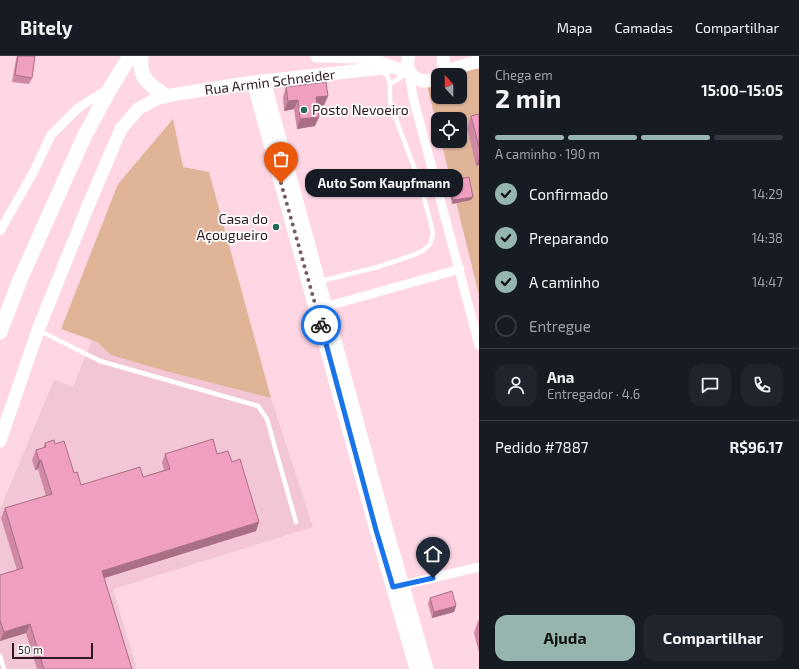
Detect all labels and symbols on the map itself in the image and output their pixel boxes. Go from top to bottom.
street label: Rua Armin Schneider [204,65,337,98]
north arrow [431,68,467,104]
place label: Posto Nevoeiro [312,101,409,118]
marker: Posto Nevoeiro [299,105,309,115]
pin [264,142,298,183]
callout: Auto Som Kaupfmann [305,169,463,197]
place label: Casa do Açougueiro [196,210,268,244]
marker: Casa do Açougueiro [271,222,281,232]
courier [301,305,341,345]
pin [416,537,450,578]
scale bar [12,641,93,660]

